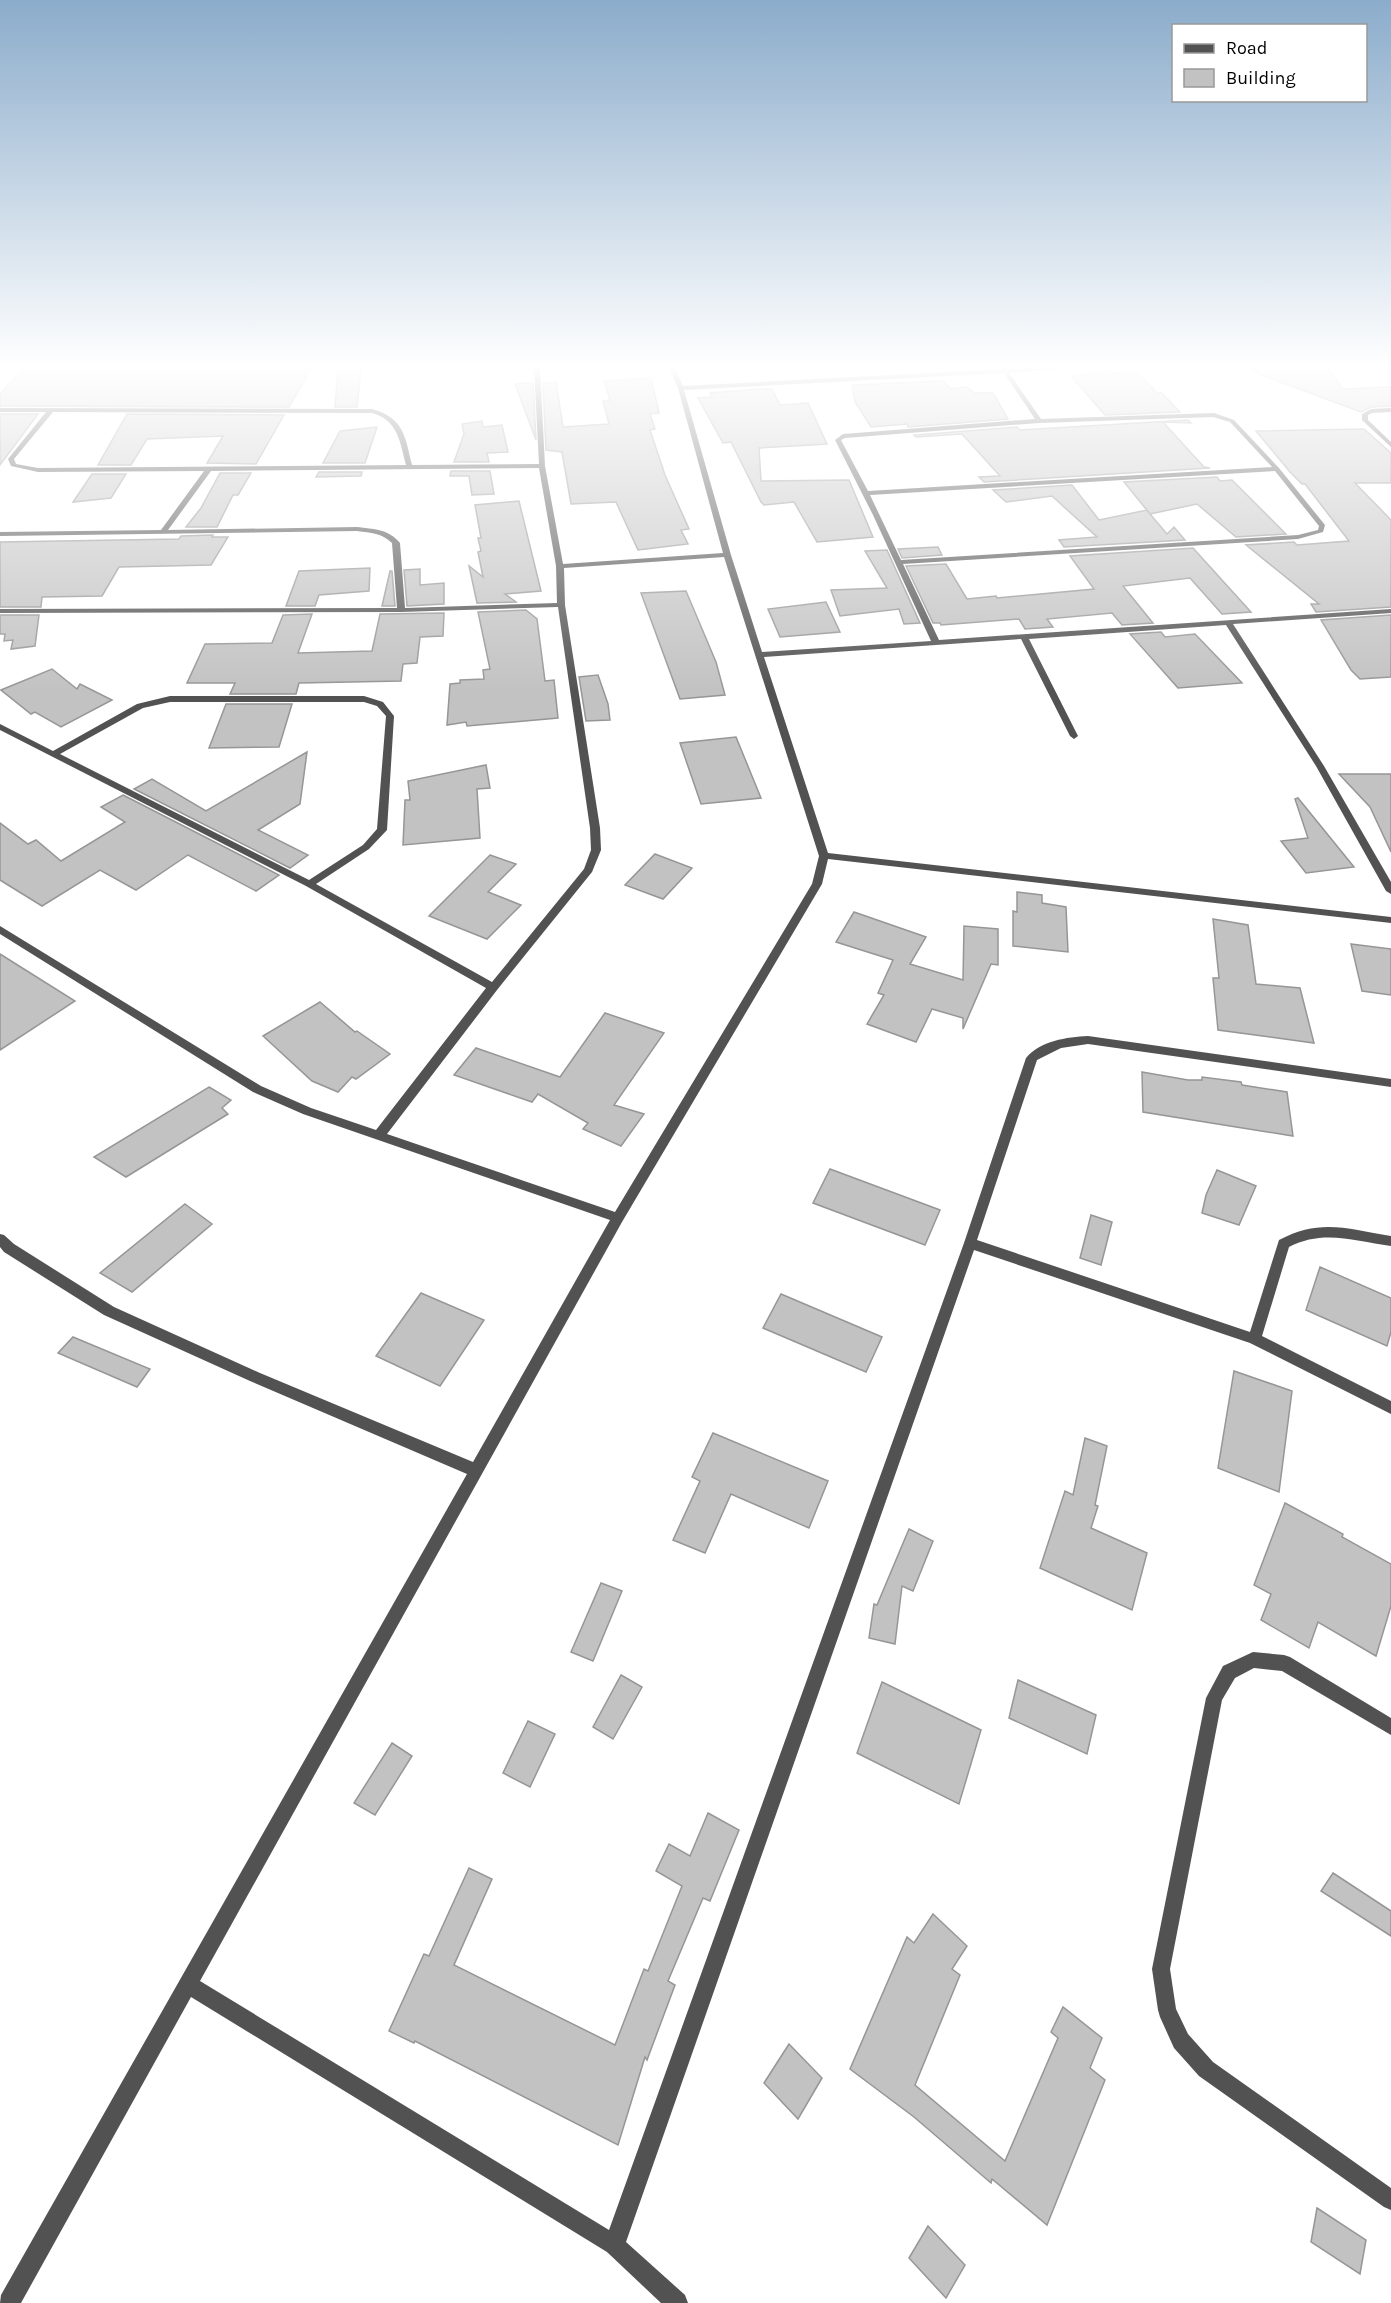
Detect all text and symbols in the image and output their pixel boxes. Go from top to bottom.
legend [1172,24,1367,102]
text: Road [1226,37,1267,59]
text: Building [1226,67,1296,89]

